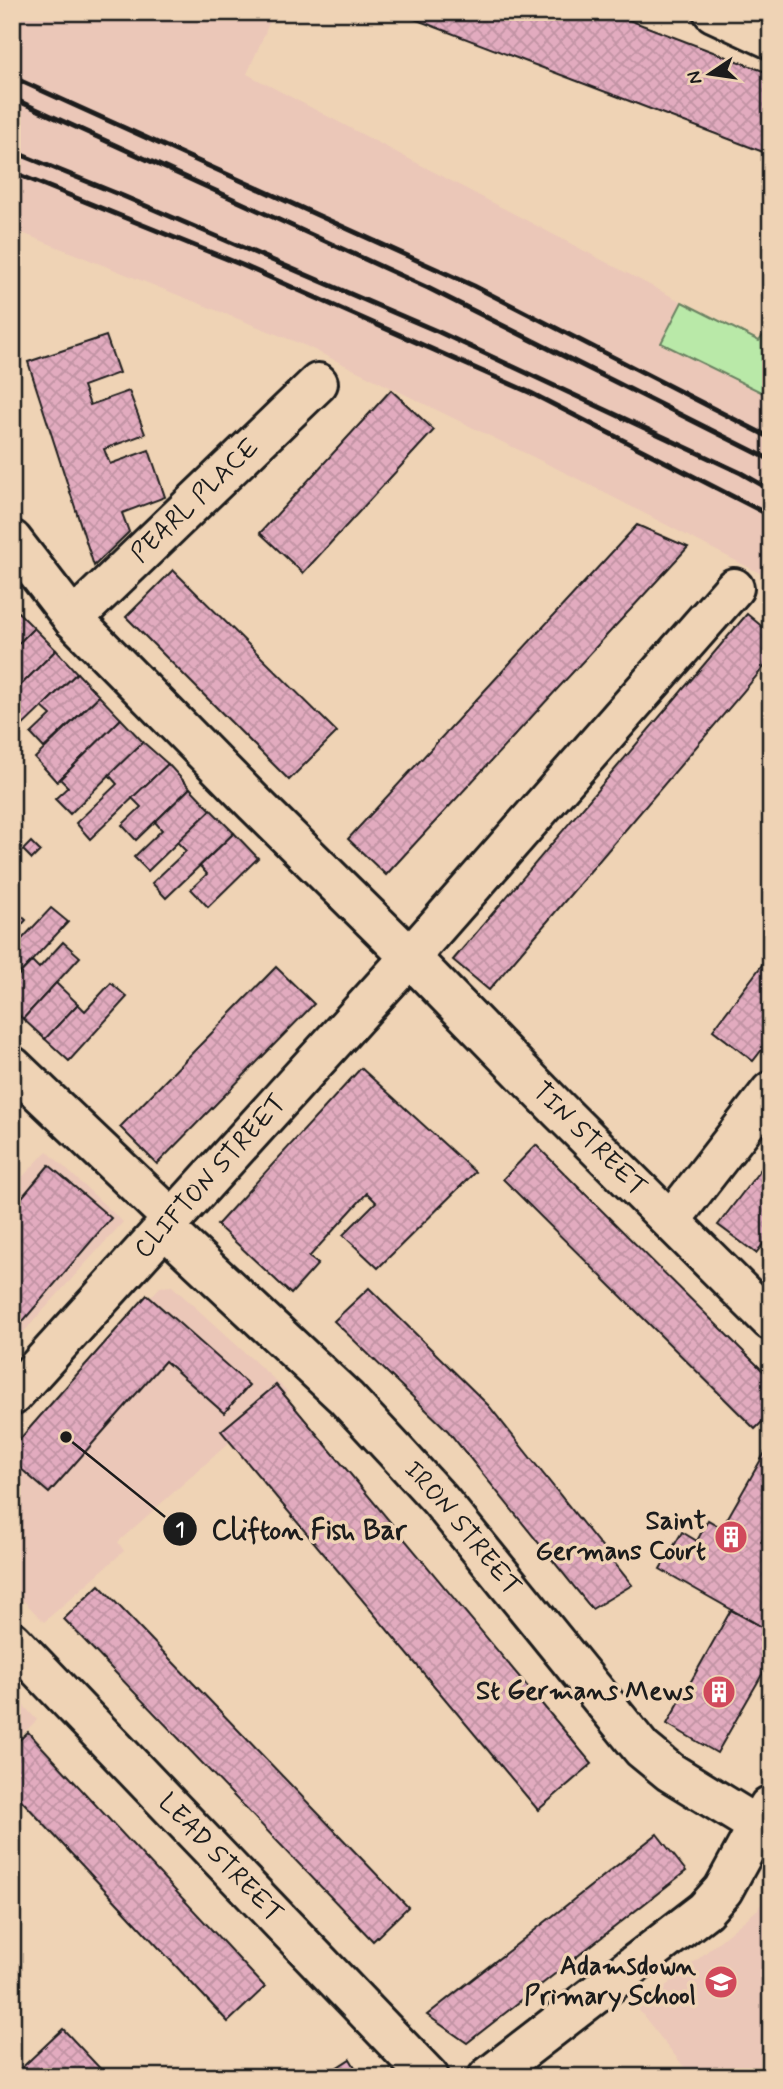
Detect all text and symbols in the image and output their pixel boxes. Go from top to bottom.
north arrow [674,38,744,108]
text: N [681,69,709,86]
street label: PEARL PLACE [124,431,267,571]
street label: TIN STREET [524,1075,654,1204]
street label: CLIFTON STREET [127,1087,294,1266]
street label: IRON STREET [396,1454,528,1603]
callout: Clifton Fish Bar [162,1505,420,1554]
place label: Saint Germans Court [535,1505,706,1569]
text: Clifton Fish Bar [211,1513,408,1550]
text: 1 [175,1516,185,1544]
building icon: Saint Germans Court [712,1518,750,1556]
building icon: St Germans Mews [700,1673,738,1711]
place label: St Germans Mews [476,1675,695,1709]
street label: LEAD STREET [150,1787,290,1931]
place label: Adamsdown Primary School [524,1950,697,2014]
school or university icon: Adamsdown Primary School [702,1963,740,2001]

